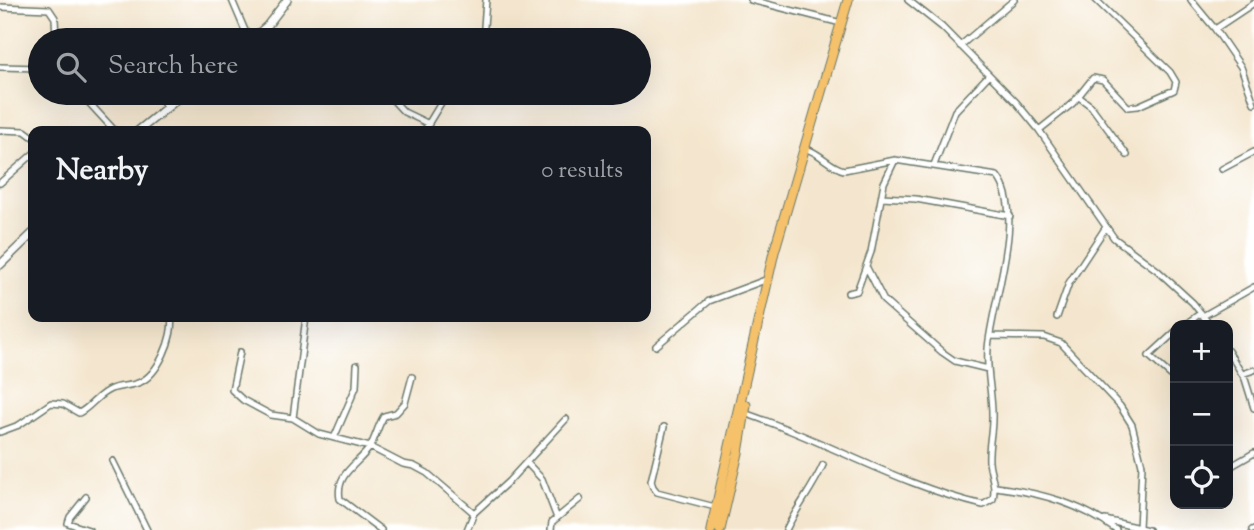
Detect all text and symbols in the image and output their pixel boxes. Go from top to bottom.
search box [28,28,651,105]
icon: search [52,48,90,86]
text: Search here [108,48,238,85]
text: Nearby [56,150,148,193]
text: 0 results [541,155,623,188]
map controls [1170,320,1233,509]
button: + [1170,320,1233,383]
button: − [1170,383,1233,446]
button: locate [1170,446,1233,509]

